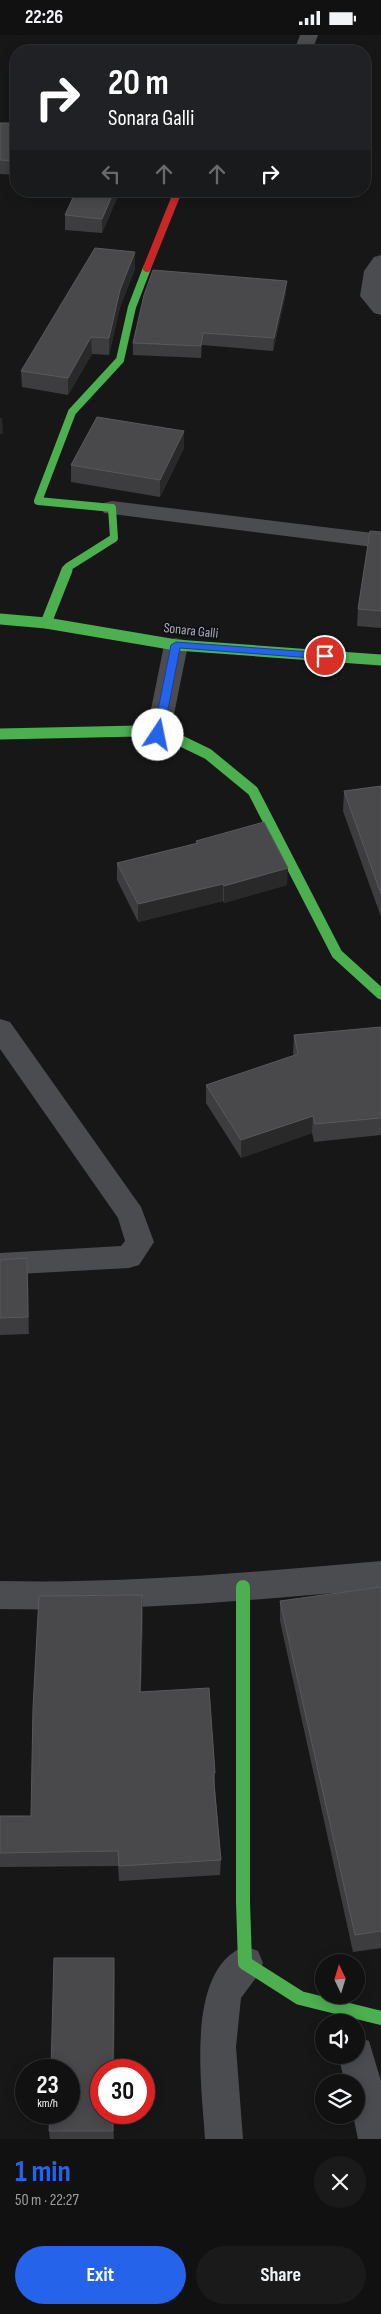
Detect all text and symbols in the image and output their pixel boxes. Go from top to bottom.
text: 22:26 [25,6,63,29]
text: 20 m [108,62,169,105]
icon: right [25,65,90,130]
text: Sonara Galli [108,105,194,132]
icon: left [97,160,125,188]
icon: ahead [150,160,178,188]
icon: ahead [203,160,231,188]
icon: right [256,160,284,188]
street label: Sonara Galli [163,619,219,642]
pin [304,635,346,677]
icon: arrive [311,642,339,670]
position arrow [131,708,183,760]
north arrow [315,1954,365,2004]
map controls [315,1954,365,2124]
button: sound [315,2014,365,2064]
speed limit sign: 30 [90,2059,155,2124]
text: 23 [36,2070,59,2101]
button: layers [315,2074,365,2124]
text: km/h [37,2096,58,2111]
text: 1 min [15,2154,71,2190]
button: close [314,2156,366,2208]
text: 50 m · 22:27 [15,2191,79,2210]
button: Exit [15,2246,186,2304]
button: Share [196,2246,366,2304]

